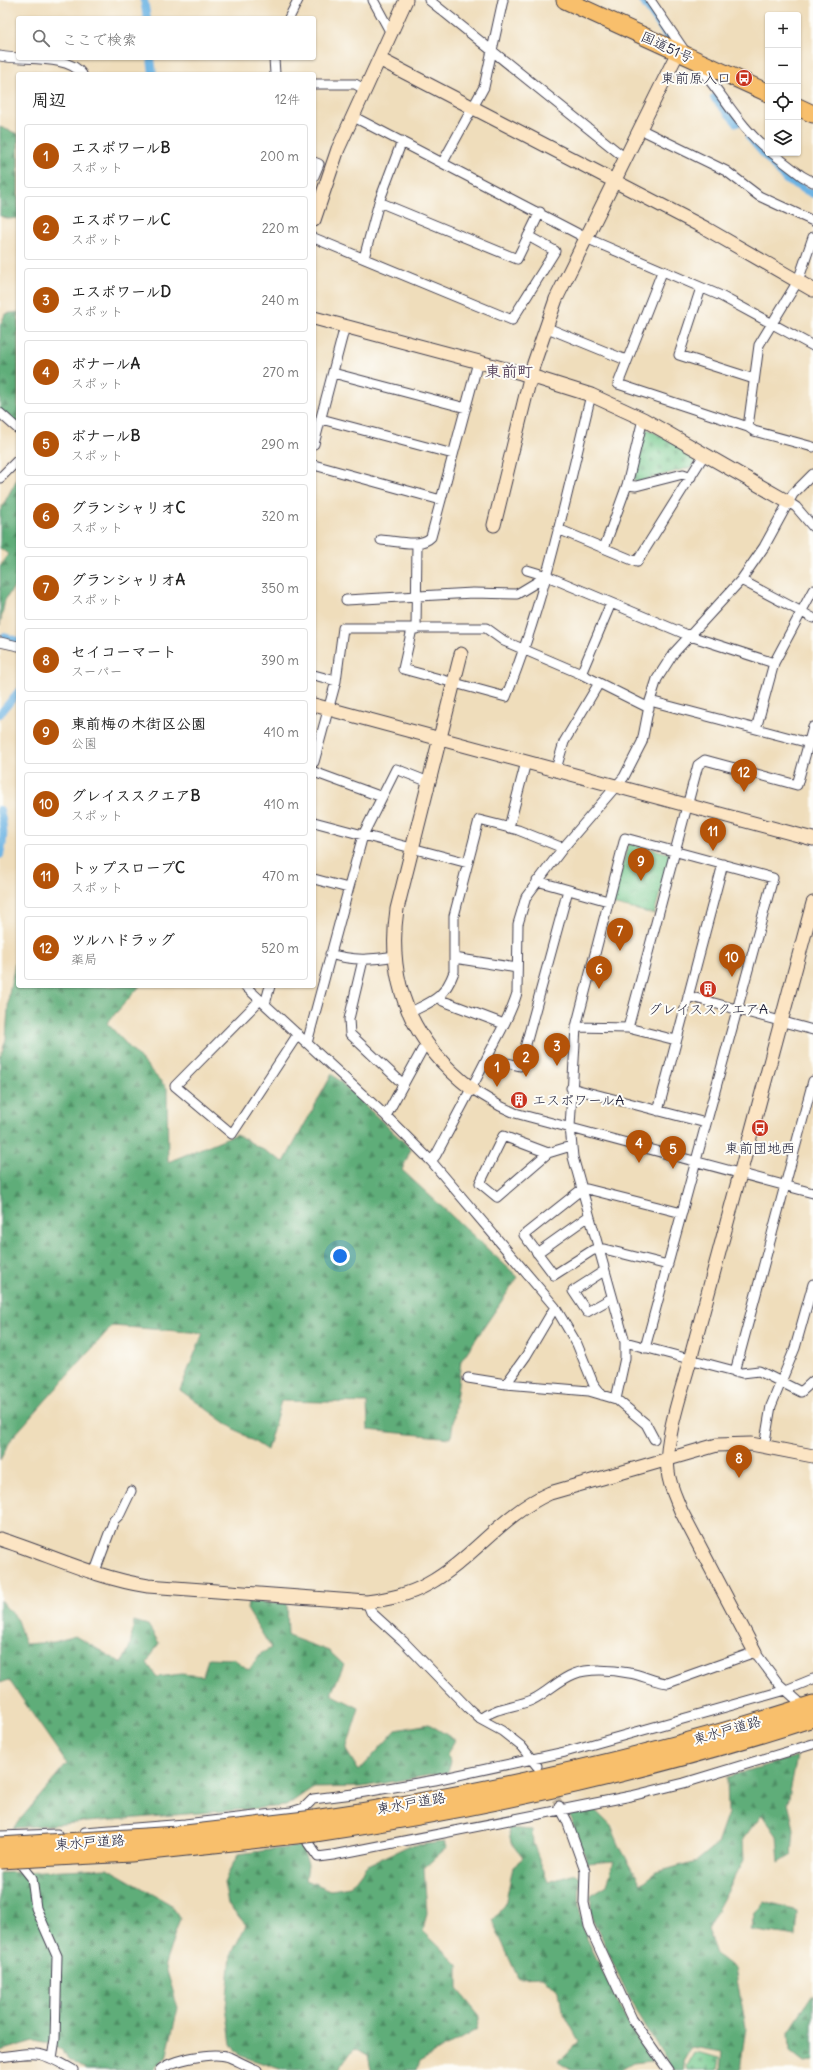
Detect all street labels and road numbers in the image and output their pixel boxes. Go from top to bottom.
street label: 国道51号 [638,27,696,67]
street label: 東水戸道路 [691,1712,763,1748]
street label: 東水戸道路 [375,1788,447,1818]
street label: 東水戸道路 [54,1831,126,1853]

